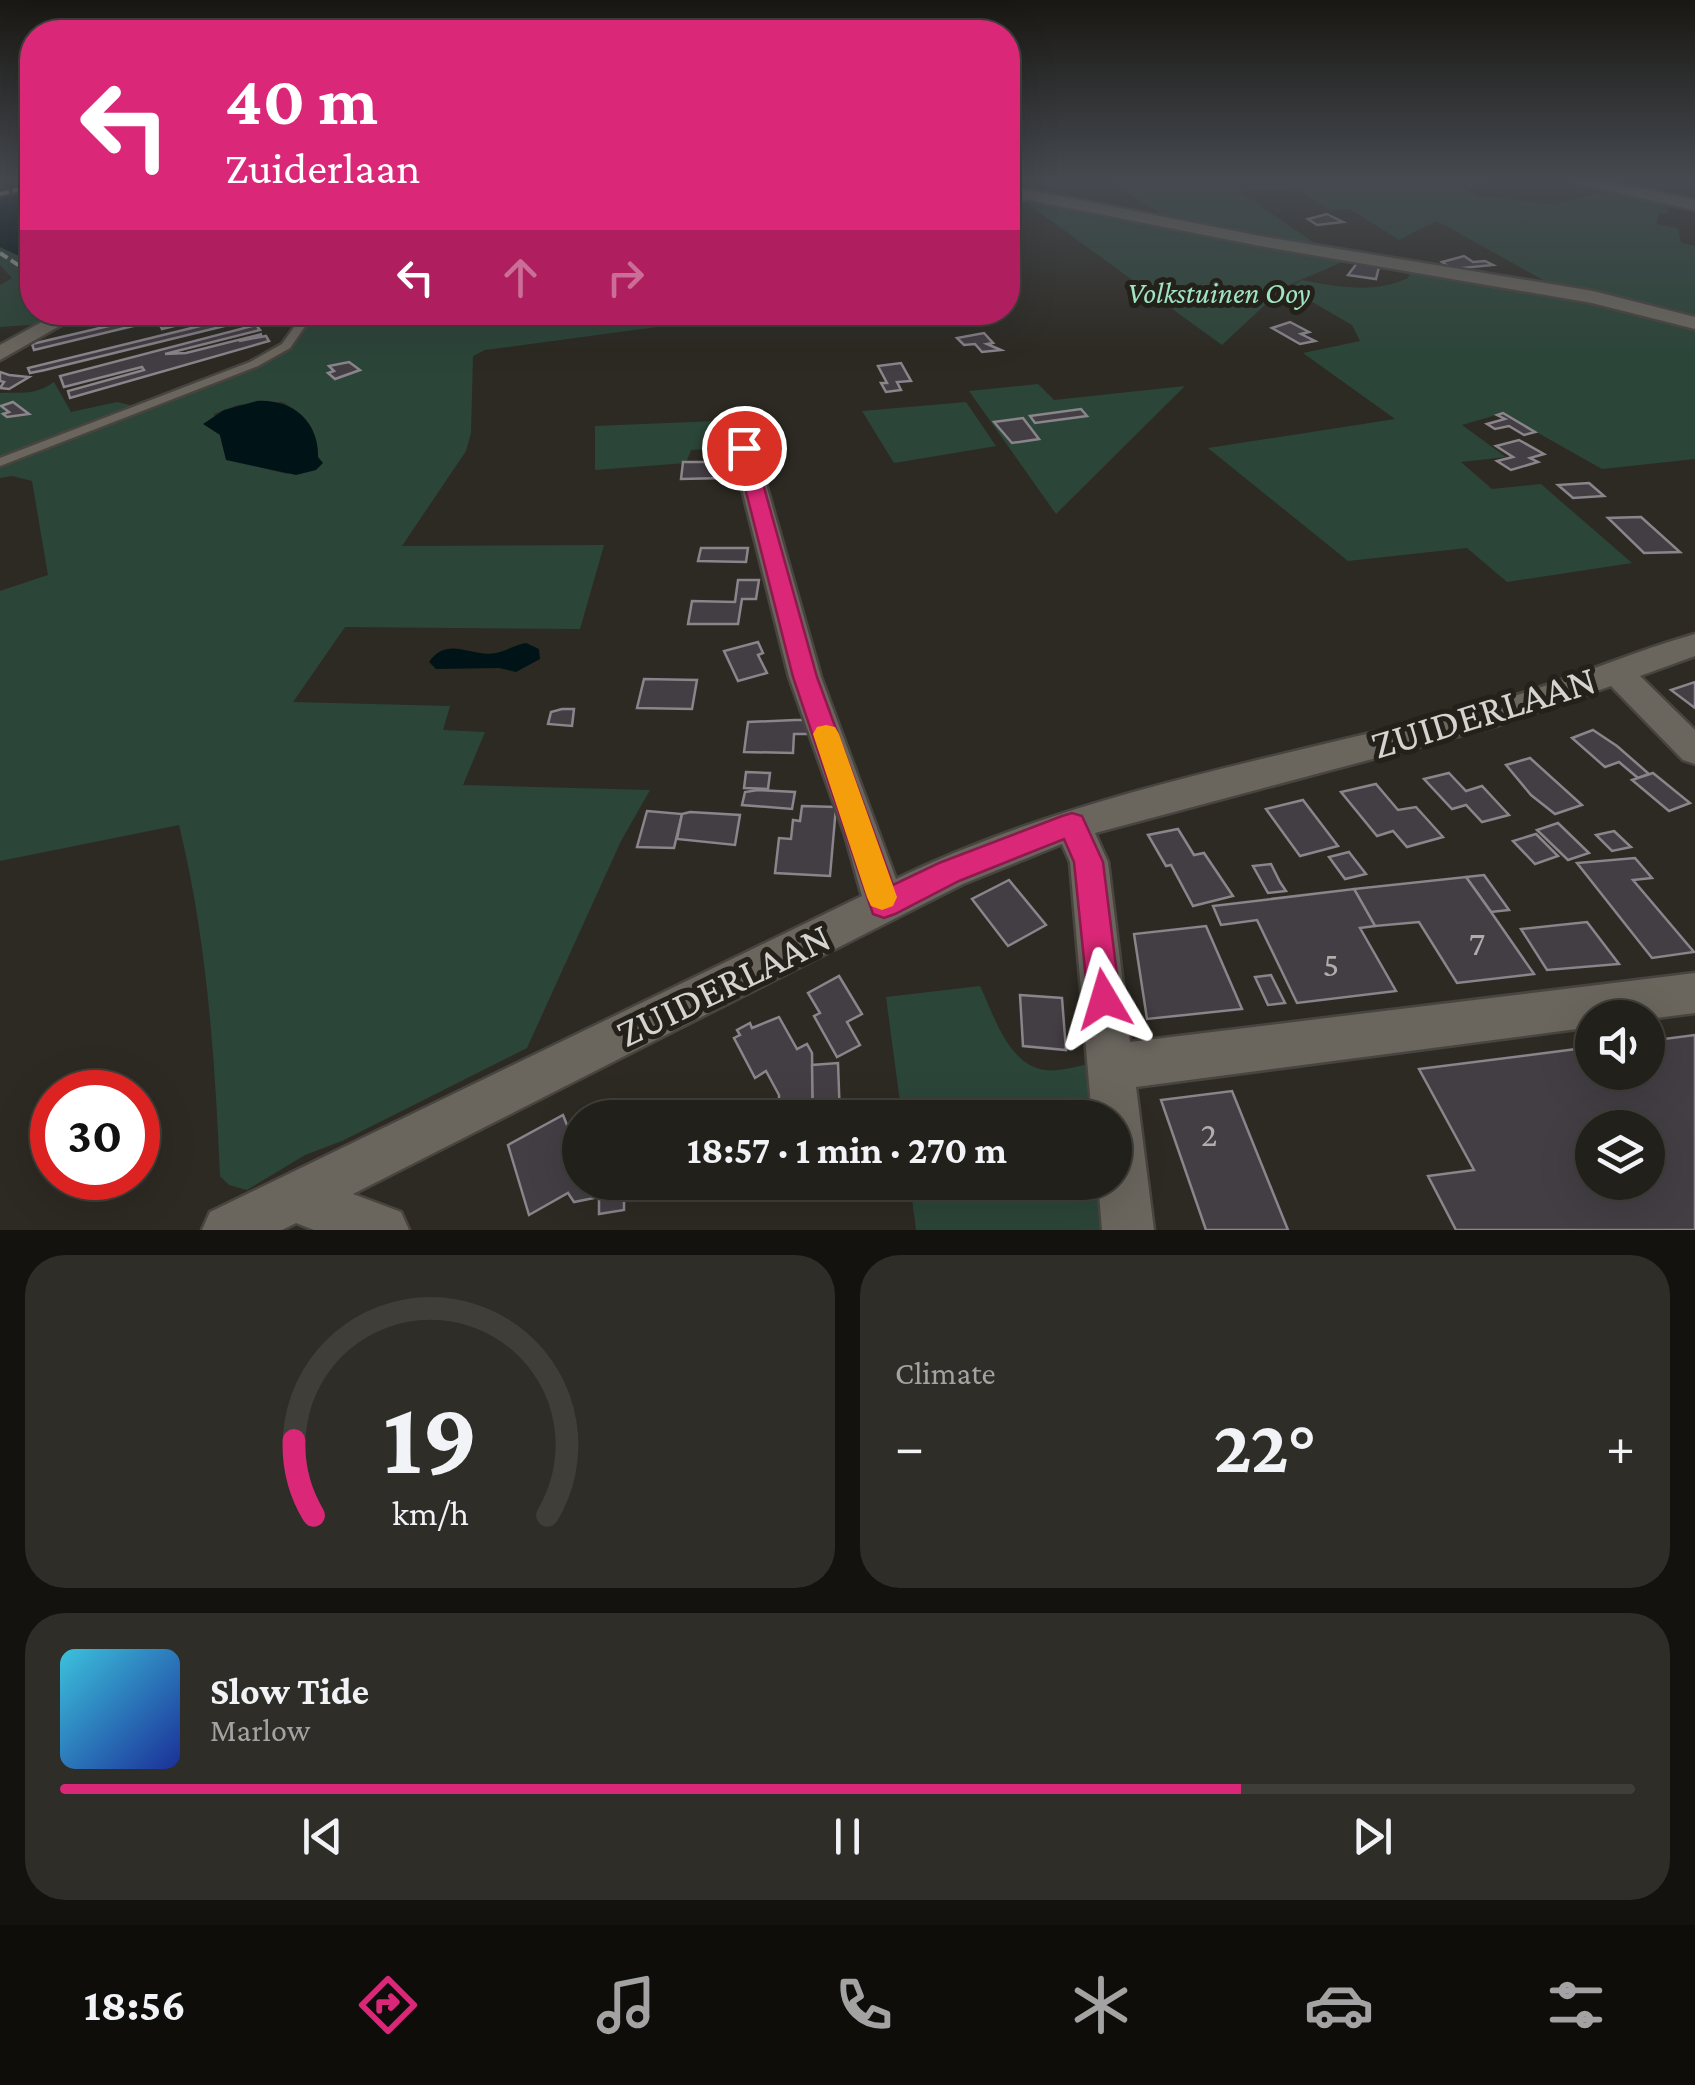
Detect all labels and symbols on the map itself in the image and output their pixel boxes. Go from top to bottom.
park label: Volkstuinen Ooy [1127,276,1311,310]
pin [702,406,787,491]
street label: ZUIDERLAAN [1365,655,1601,768]
street label: ZUIDERLAAN [609,912,838,1056]
house number: 7 [1469,924,1485,963]
house number: 5 [1323,945,1339,984]
position arrow [1052,947,1156,1051]
speed limit sign: 30 [30,1070,160,1200]
house number: 2 [1201,1115,1217,1154]

